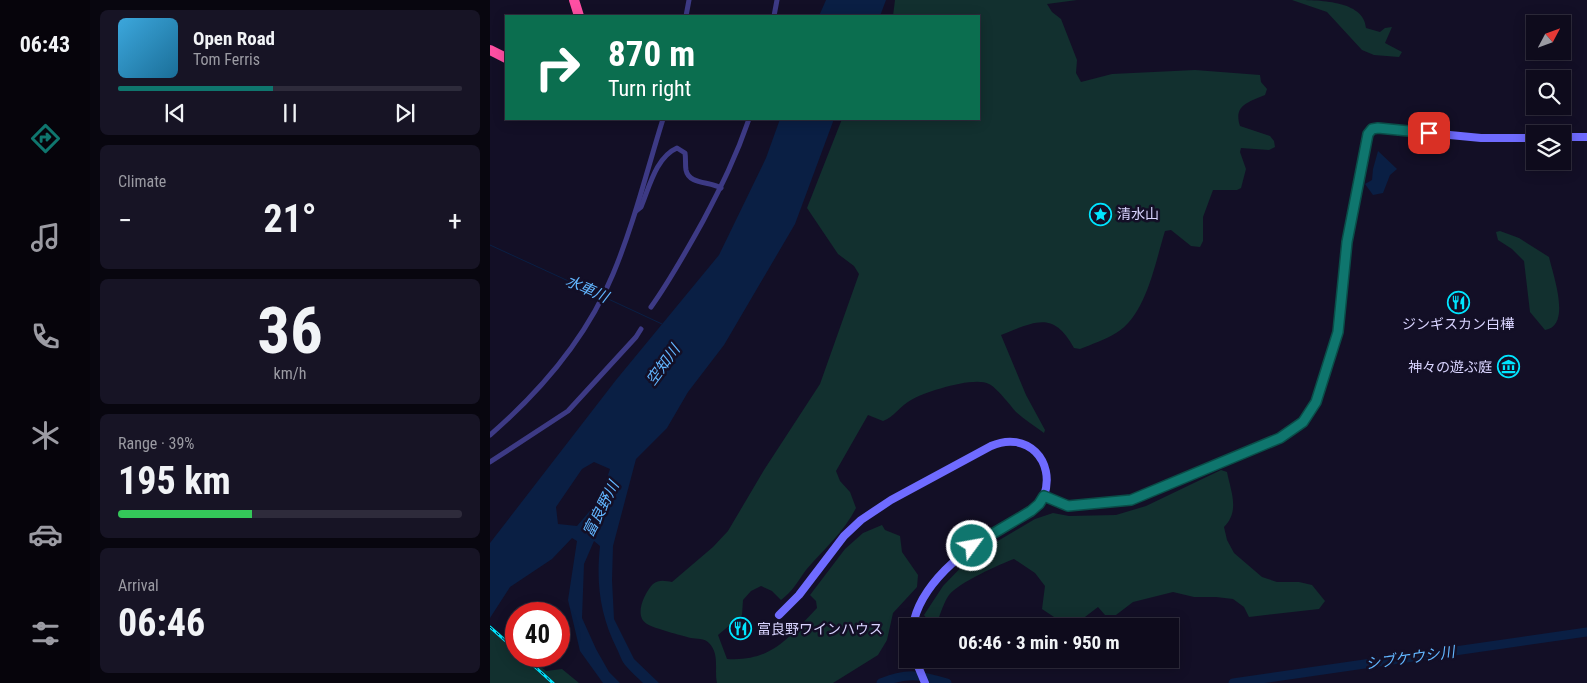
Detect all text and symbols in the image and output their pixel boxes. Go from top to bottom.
north arrow [1526,15,1571,60]
map controls [1526,15,1571,170]
text: Open Road [193,27,275,50]
text: 06:43 [20,32,70,57]
text: 870 m [608,34,695,75]
icon: right [525,35,590,100]
text: Tom Ferris [193,50,260,69]
button: search [1526,70,1571,115]
text: Turn right [608,76,691,101]
icon: previous [161,99,189,127]
icon: pause [276,99,304,127]
icon: next [391,99,419,127]
pin [1408,112,1450,154]
icon: arrive [1415,119,1443,147]
icon: directions [28,121,63,156]
button: layers [1526,125,1571,170]
text: Climate [118,172,166,191]
text: 21° [263,197,317,241]
place icon: 清水山 [1089,202,1113,226]
text: − [118,204,132,237]
text: + [448,204,462,237]
place label: 清水山 [1117,206,1159,222]
icon: music [28,220,63,255]
water label: 水車川 [563,272,613,307]
restaurant icon: ジンギスカン白樺 [1446,290,1470,314]
text: 36 [257,293,323,369]
place label: ジンギスカン白樺 [1402,316,1514,332]
icon: phone [28,319,63,354]
water label: 空知川 [642,340,685,388]
museum icon: 神々の遊ぶ庭 [1496,355,1520,379]
place label: 神々の遊ぶ庭 [1408,359,1492,375]
text: km/h [274,364,306,383]
icon: climate [28,418,63,453]
text: Range · 39% [118,434,194,453]
text: 195 km [118,459,231,503]
water label: 富良野川 [579,476,624,540]
icon: car [28,517,63,552]
position arrow [945,519,997,571]
text: Arrival [118,576,159,595]
text: 06:46 [118,601,205,645]
speed limit sign: 40 [505,602,570,667]
icon: filters [28,616,63,651]
restaurant icon: 富良野ワインハウス [729,617,753,641]
place label: 富良野ワインハウス [757,621,883,637]
text: 06:46 · 3 min · 950 m [958,631,1120,654]
water label: シブケウシ川 [1364,643,1458,673]

